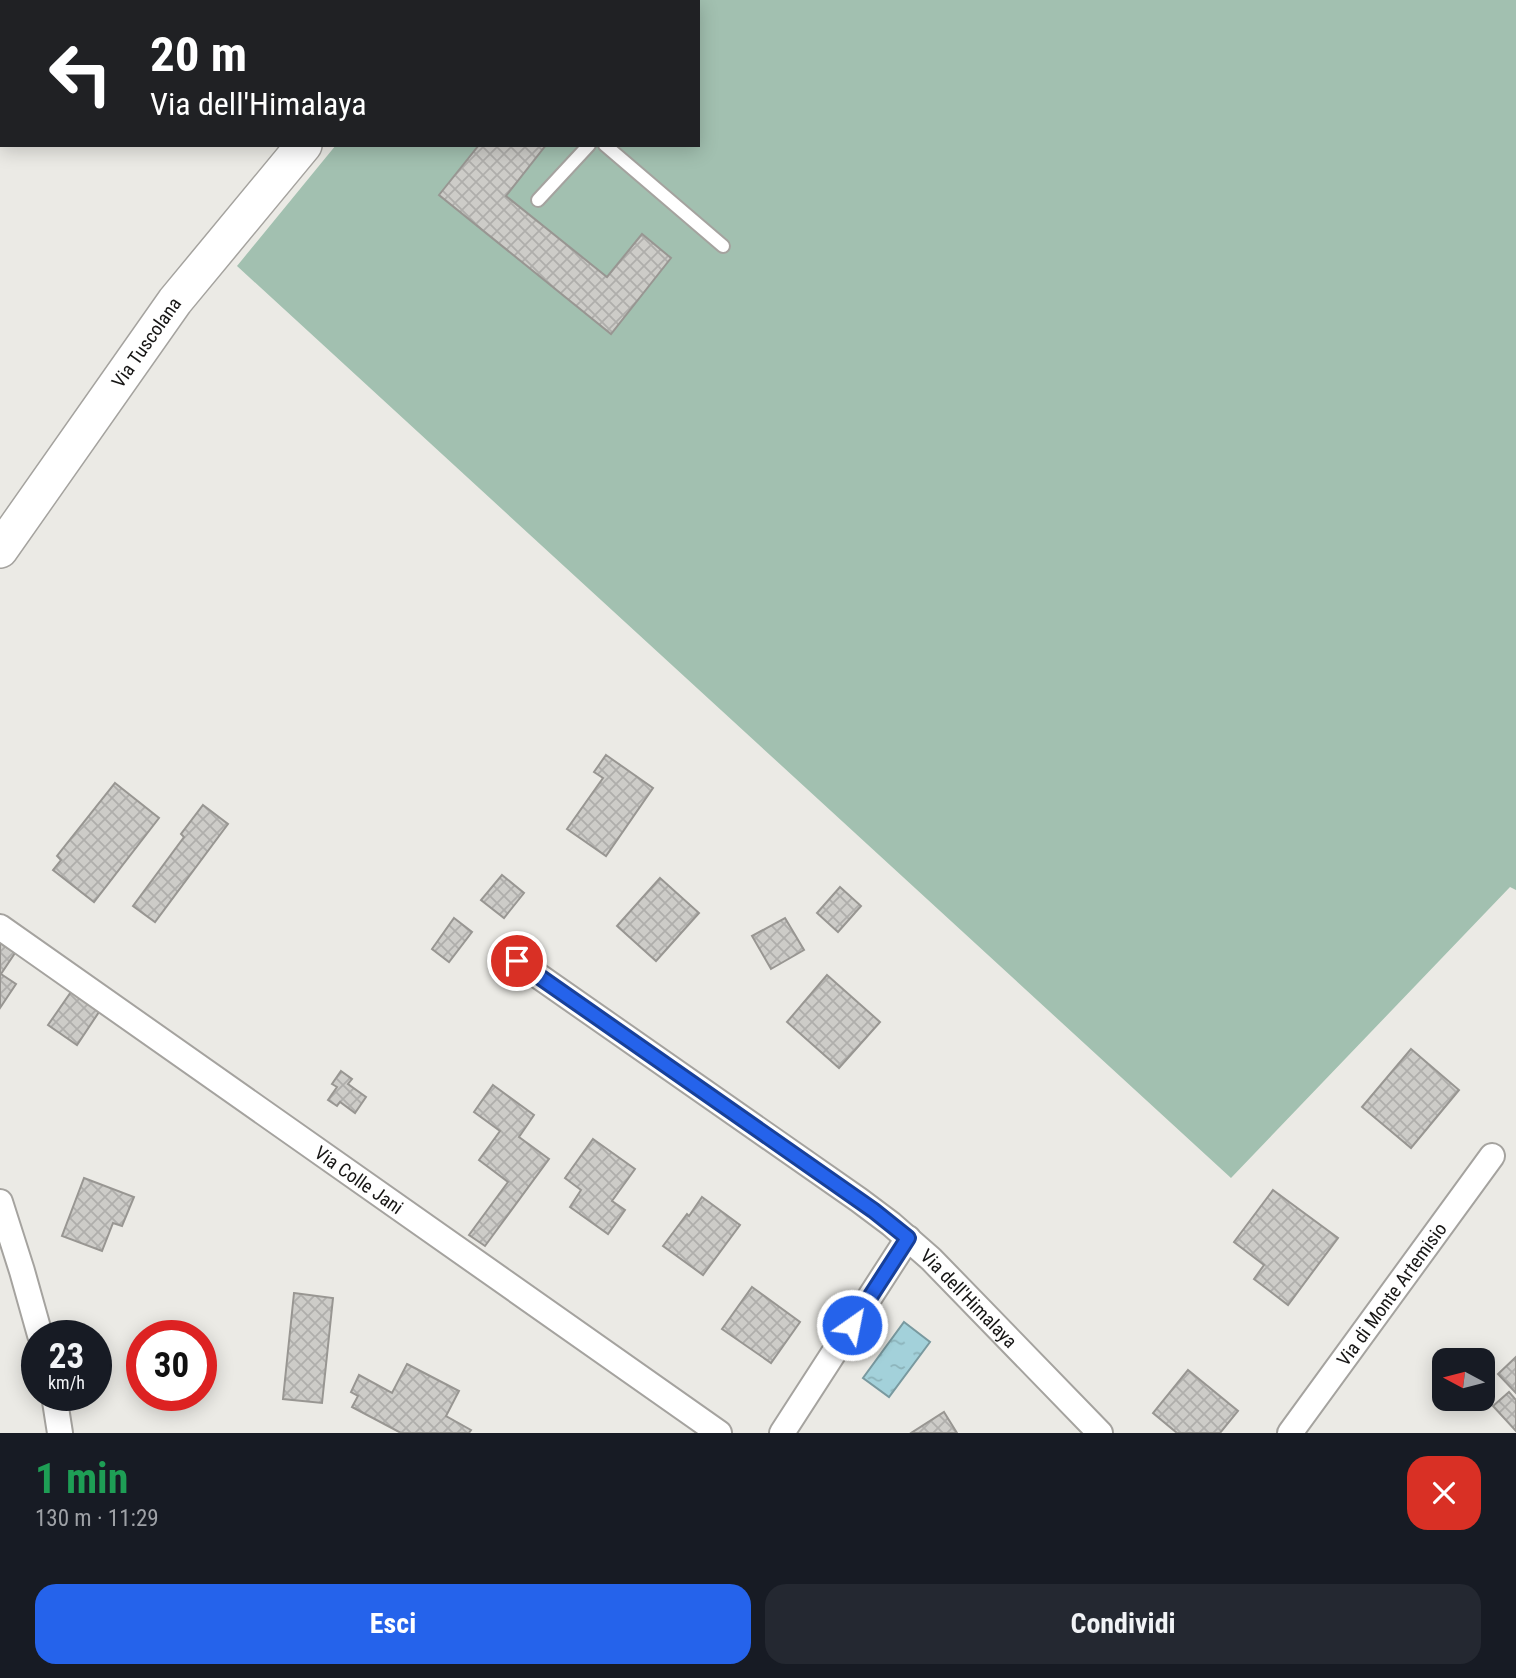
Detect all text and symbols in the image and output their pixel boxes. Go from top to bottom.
text: 20 m [150,26,247,83]
icon: left [35,28,126,119]
text: Via dell'Himalaya [150,85,367,123]
street label: Via Tuscolana [106,293,186,392]
pin [487,931,547,991]
icon: arrive [498,942,536,980]
street label: Via Colle Jani [310,1141,408,1219]
street label: Via di Monte Artemisio [1331,1218,1451,1370]
street label: Via dell'Himalaya [916,1244,1022,1352]
position arrow [815,1288,889,1362]
speed limit sign: 30 [126,1320,217,1411]
text: 23 [49,1336,84,1377]
north arrow [1432,1348,1494,1410]
map controls [1432,1348,1495,1411]
text: km/h [48,1372,85,1393]
text: 1 min [35,1454,128,1503]
button: close [1407,1456,1481,1530]
text: 130 m · 11:29 [35,1505,159,1532]
button: Esci [35,1584,751,1664]
button: Condividi [765,1584,1481,1664]

